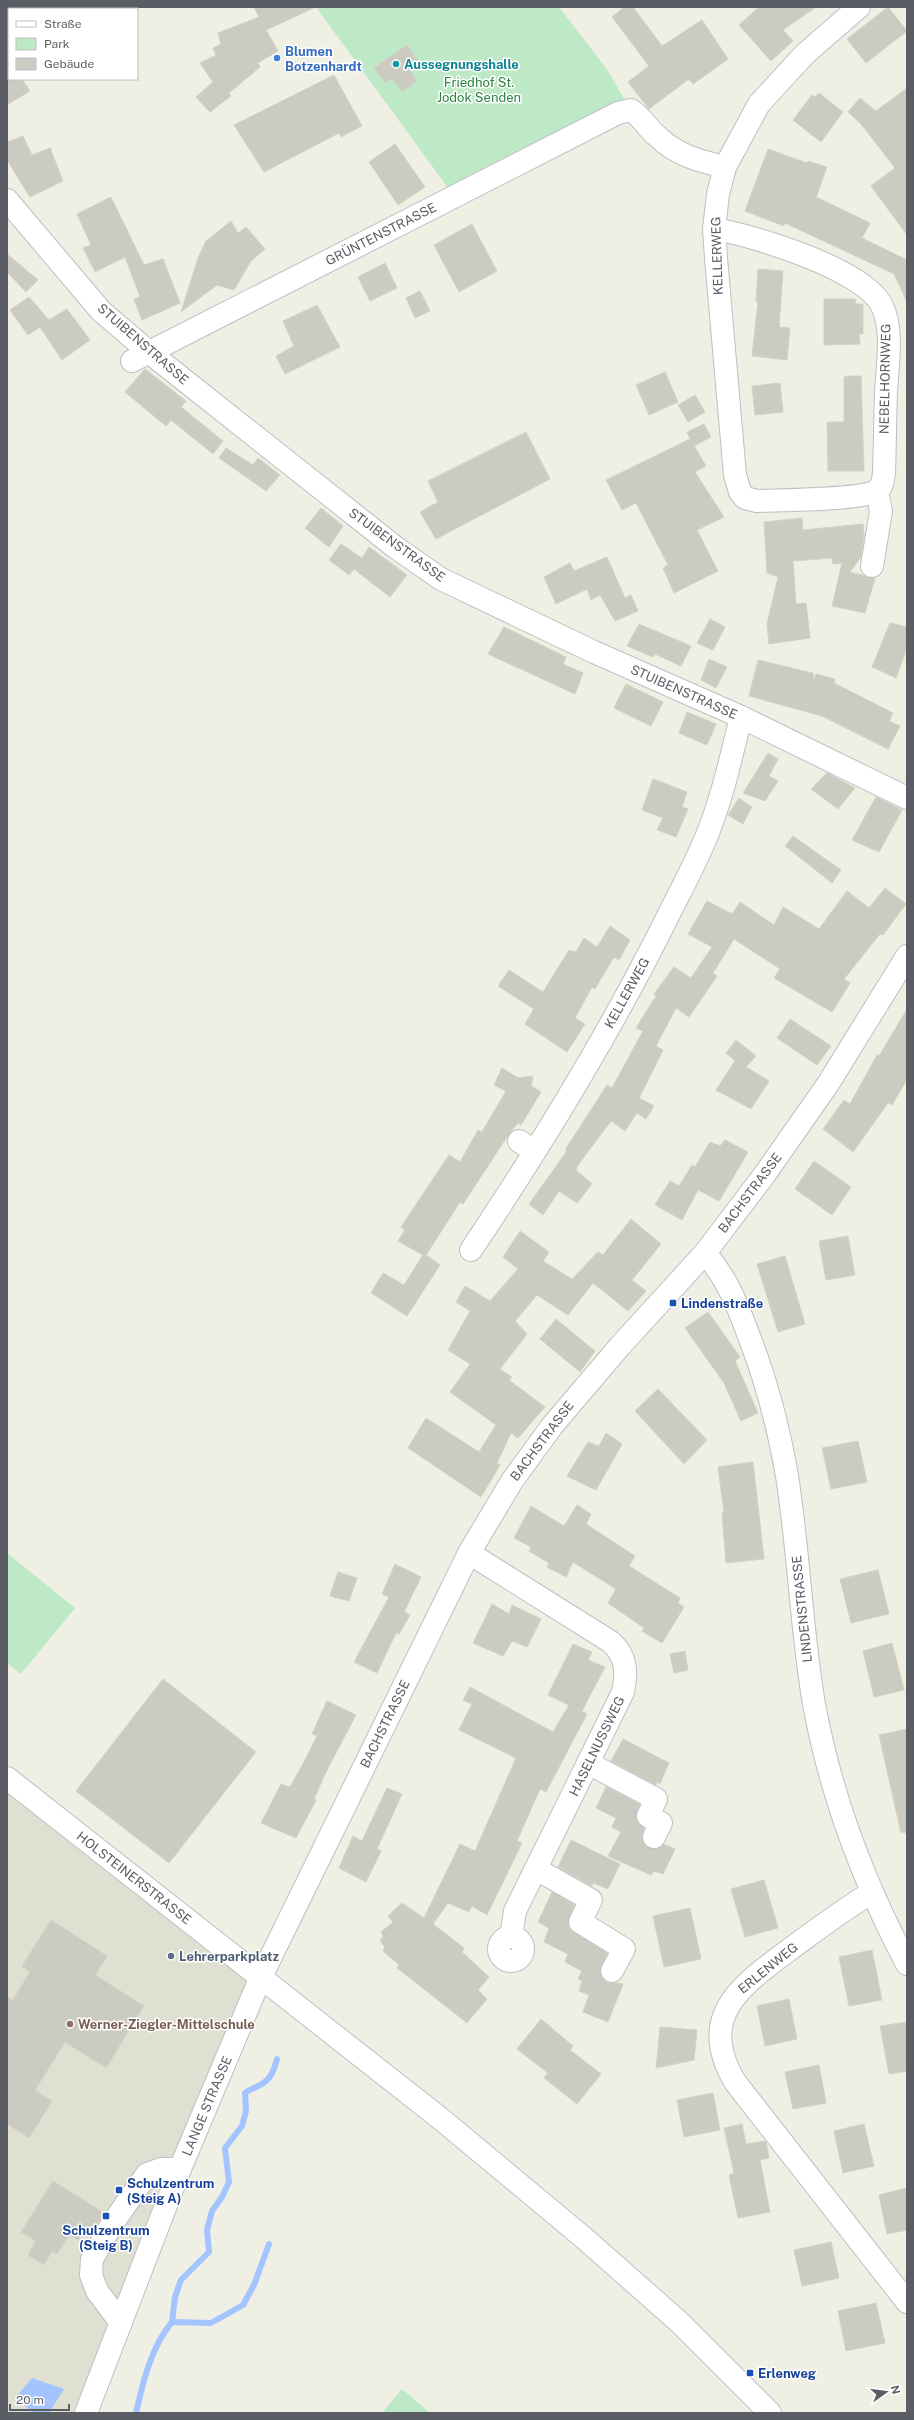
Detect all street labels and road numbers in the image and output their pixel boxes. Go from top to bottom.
street label: GRÜNTENSTRASSE [323,200,439,268]
street label: KELLERWEG [708,216,726,296]
street label: STUIBENSTRASSE [95,300,191,388]
street label: NEBELHORNWEG [877,324,893,434]
street label: STUIBENSTRASSE [346,505,448,585]
street label: STUIBENSTRASSE [628,662,740,722]
street label: KELLERWEG [601,955,653,1031]
street label: BACHSTRASSE [715,1150,785,1236]
street label: BACHSTRASSE [507,1398,577,1484]
street label: LINDENSTRASSE [789,1555,815,1663]
street label: BACHSTRASSE [357,1678,413,1770]
street label: HASELNUSSWEG [566,1694,628,1798]
street label: HOLSTEINERSTRASSE [74,1829,194,1927]
street label: ERLENWEG [735,1939,801,1997]
street label: LANGE STRASSE [179,2054,235,2158]

